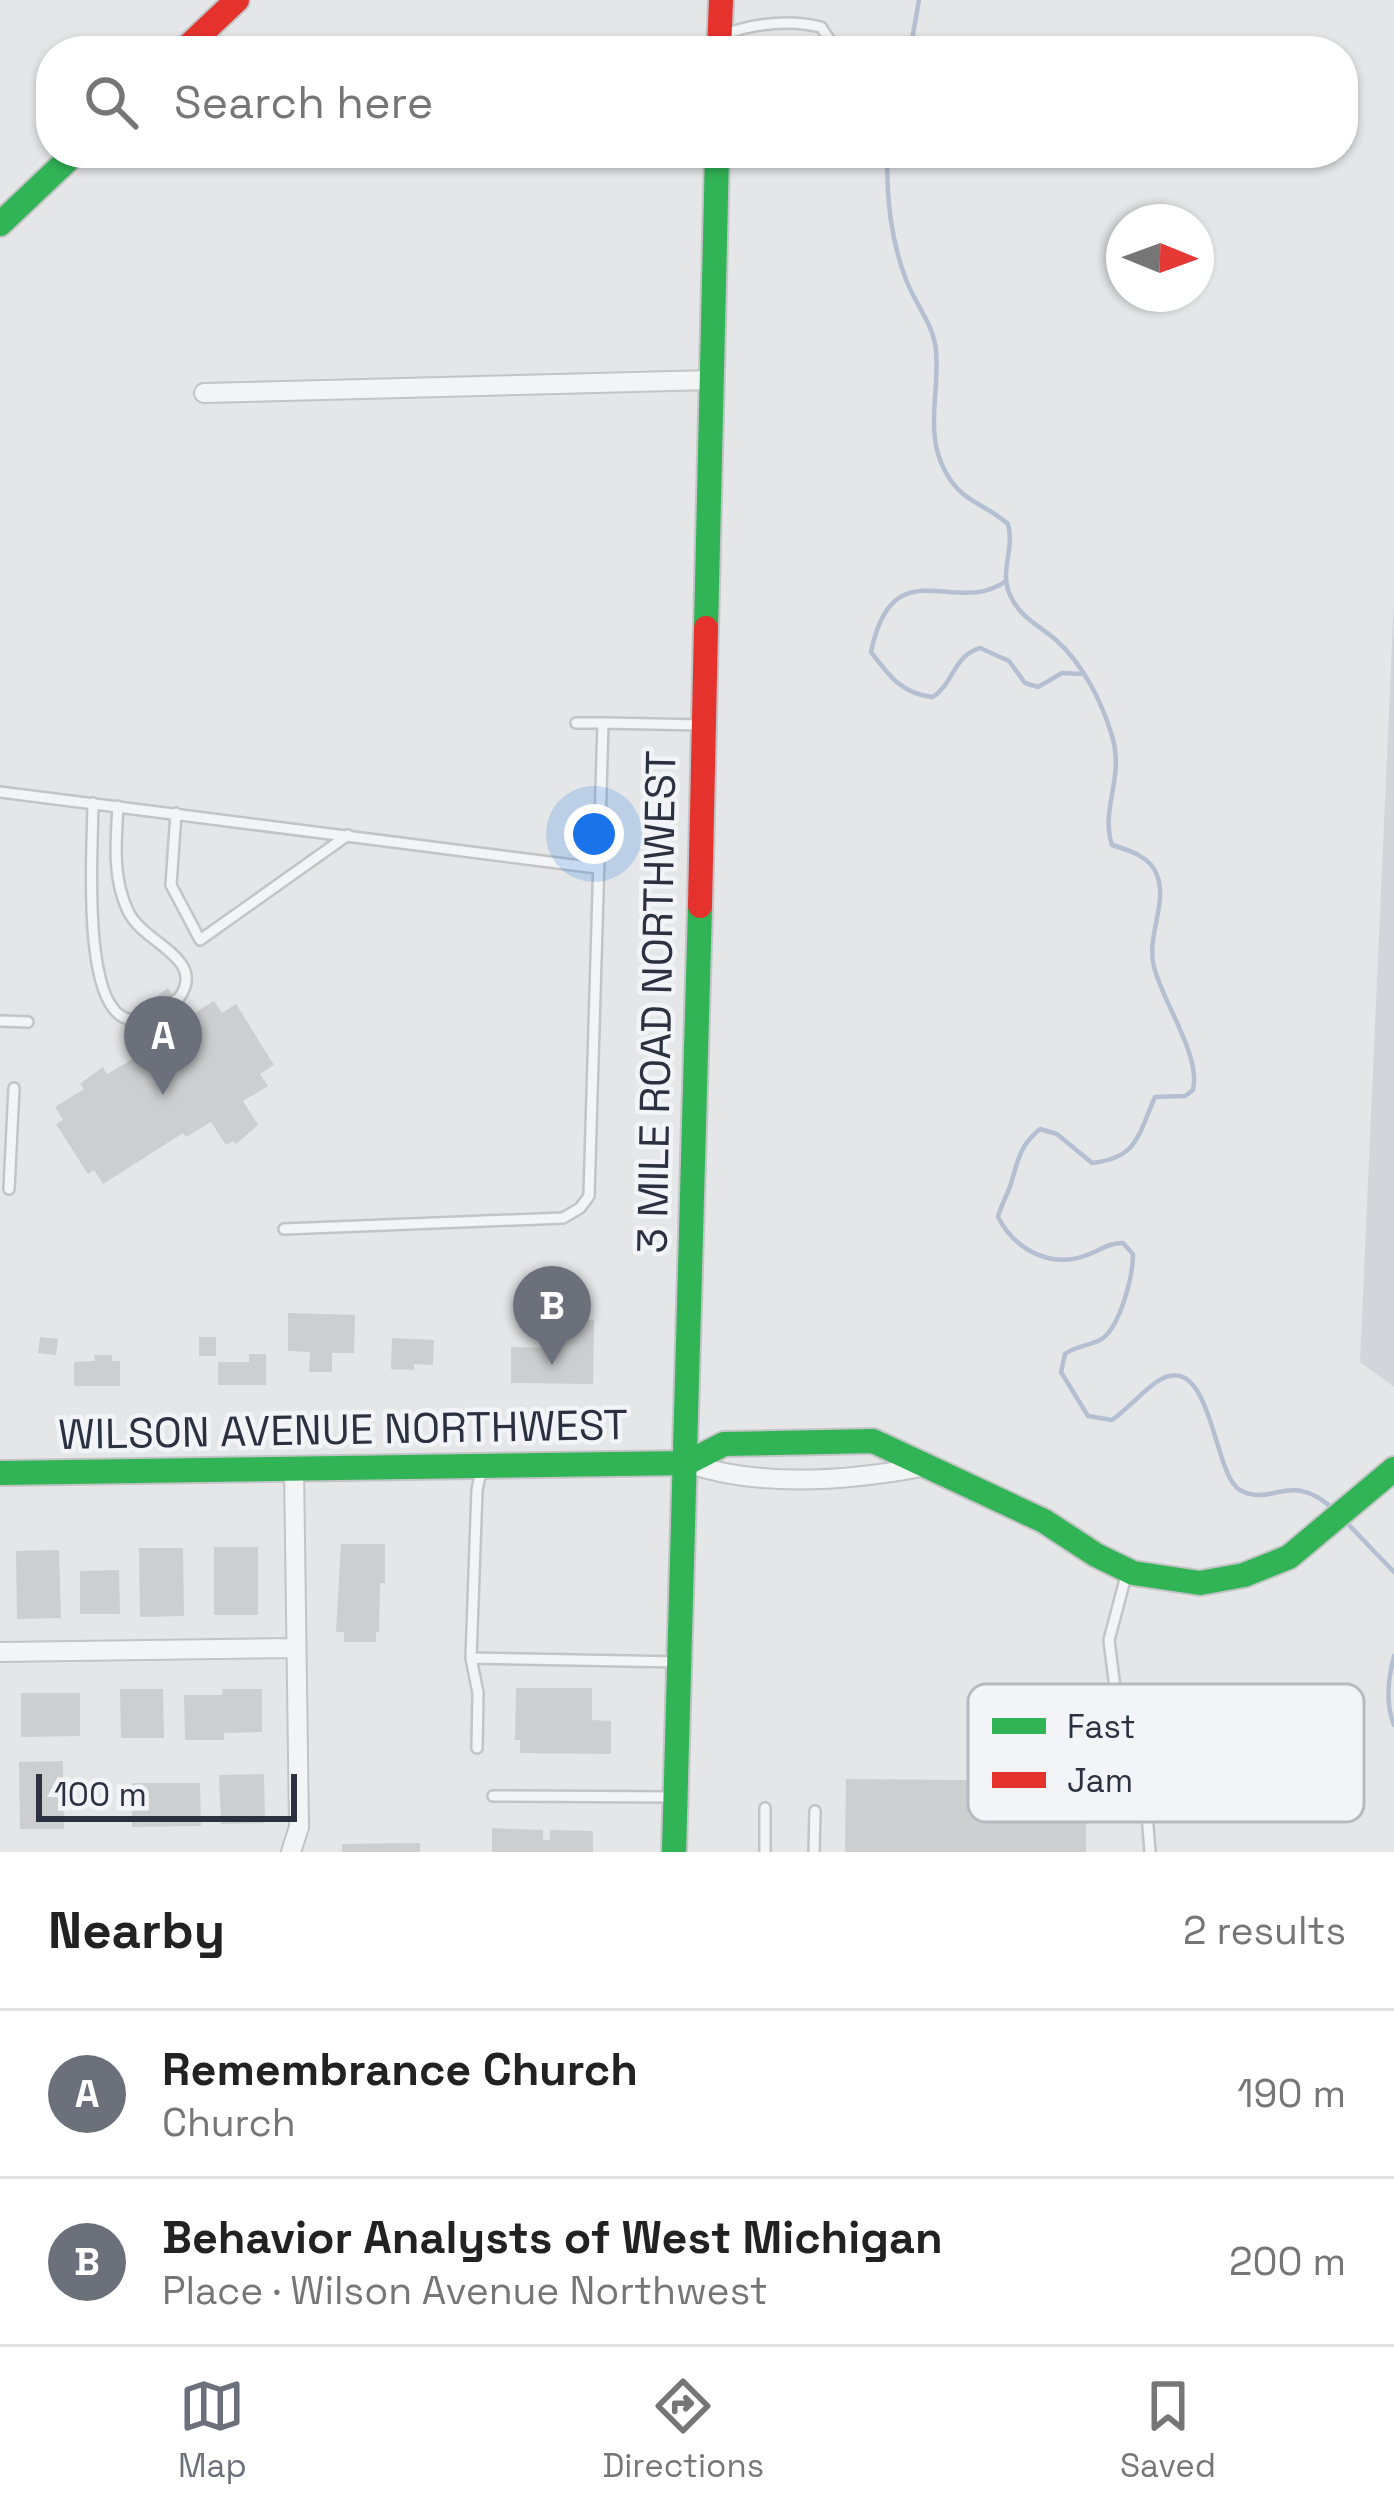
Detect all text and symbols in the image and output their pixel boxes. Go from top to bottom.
search box [36,36,1358,168]
icon: search [78,69,144,135]
text: Search here [174,74,433,131]
north arrow [1106,204,1214,312]
street label: 3 MILE ROAD NORTHWEST [626,750,687,1254]
your location [564,804,624,864]
pin: A [124,996,202,1095]
pin: B [513,1266,591,1365]
street label: WILSON AVENUE NORTHWEST [58,1398,628,1461]
legend [968,1684,1364,1822]
text: Fast [1067,1706,1136,1748]
text: Jam [1067,1760,1133,1802]
scale bar [36,1768,297,1821]
text: 100 m [54,1774,147,1816]
text: Nearby [48,1898,225,1963]
text: 2 results [1183,1906,1346,1955]
text: Remembrance Church [162,2041,638,2098]
text: A [75,2069,99,2118]
text: 190 m [1237,2069,1346,2118]
text: Church [162,2098,296,2147]
text: Behavior Analysts of West Michigan [162,2209,943,2266]
text: B [74,2237,100,2286]
text: 200 m [1229,2237,1346,2286]
text: Place · Wilson Avenue Northwest [162,2266,768,2315]
tab: Map [178,2373,247,2487]
tab: Directions [602,2373,764,2487]
tab: Saved [1120,2373,1216,2487]

